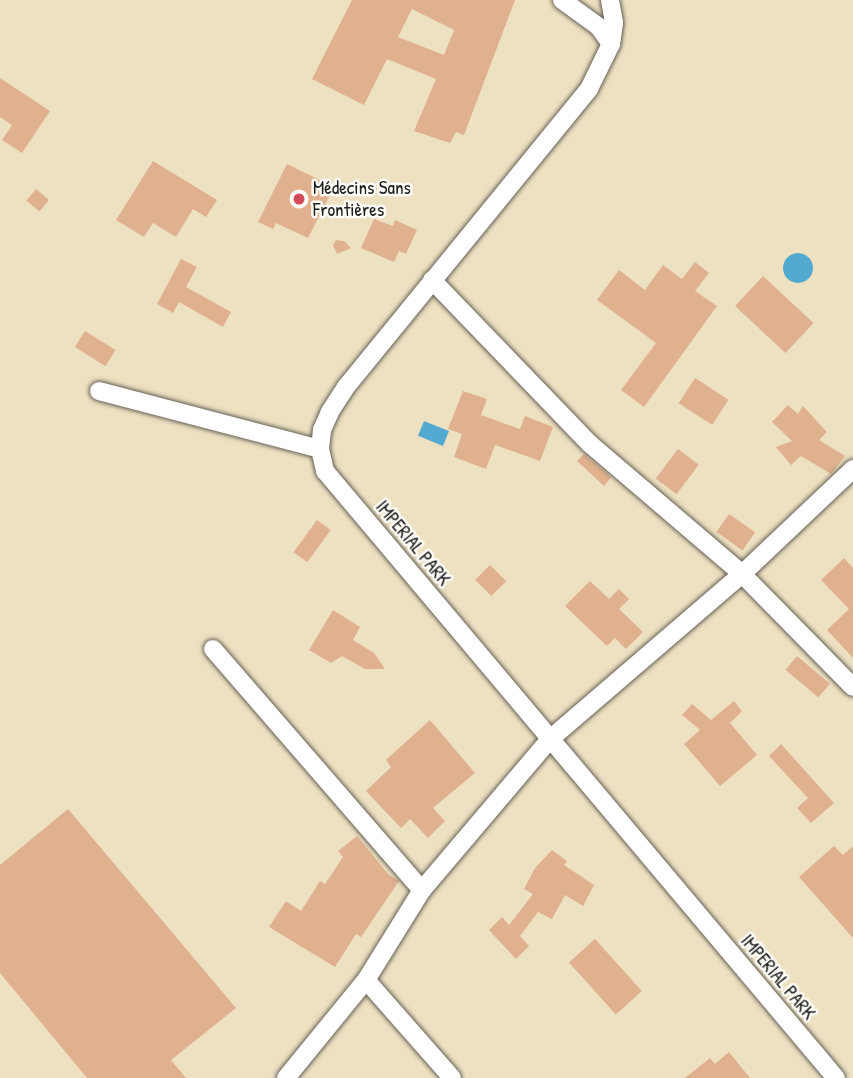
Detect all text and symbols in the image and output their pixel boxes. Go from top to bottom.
place label: Médecins Sans Frontières [313,177,411,221]
marker: Médecins Sans Frontières [291,191,307,207]
street label: IMPERIAL PARK [371,496,455,590]
street label: IMPERIAL PARK [736,930,820,1024]

